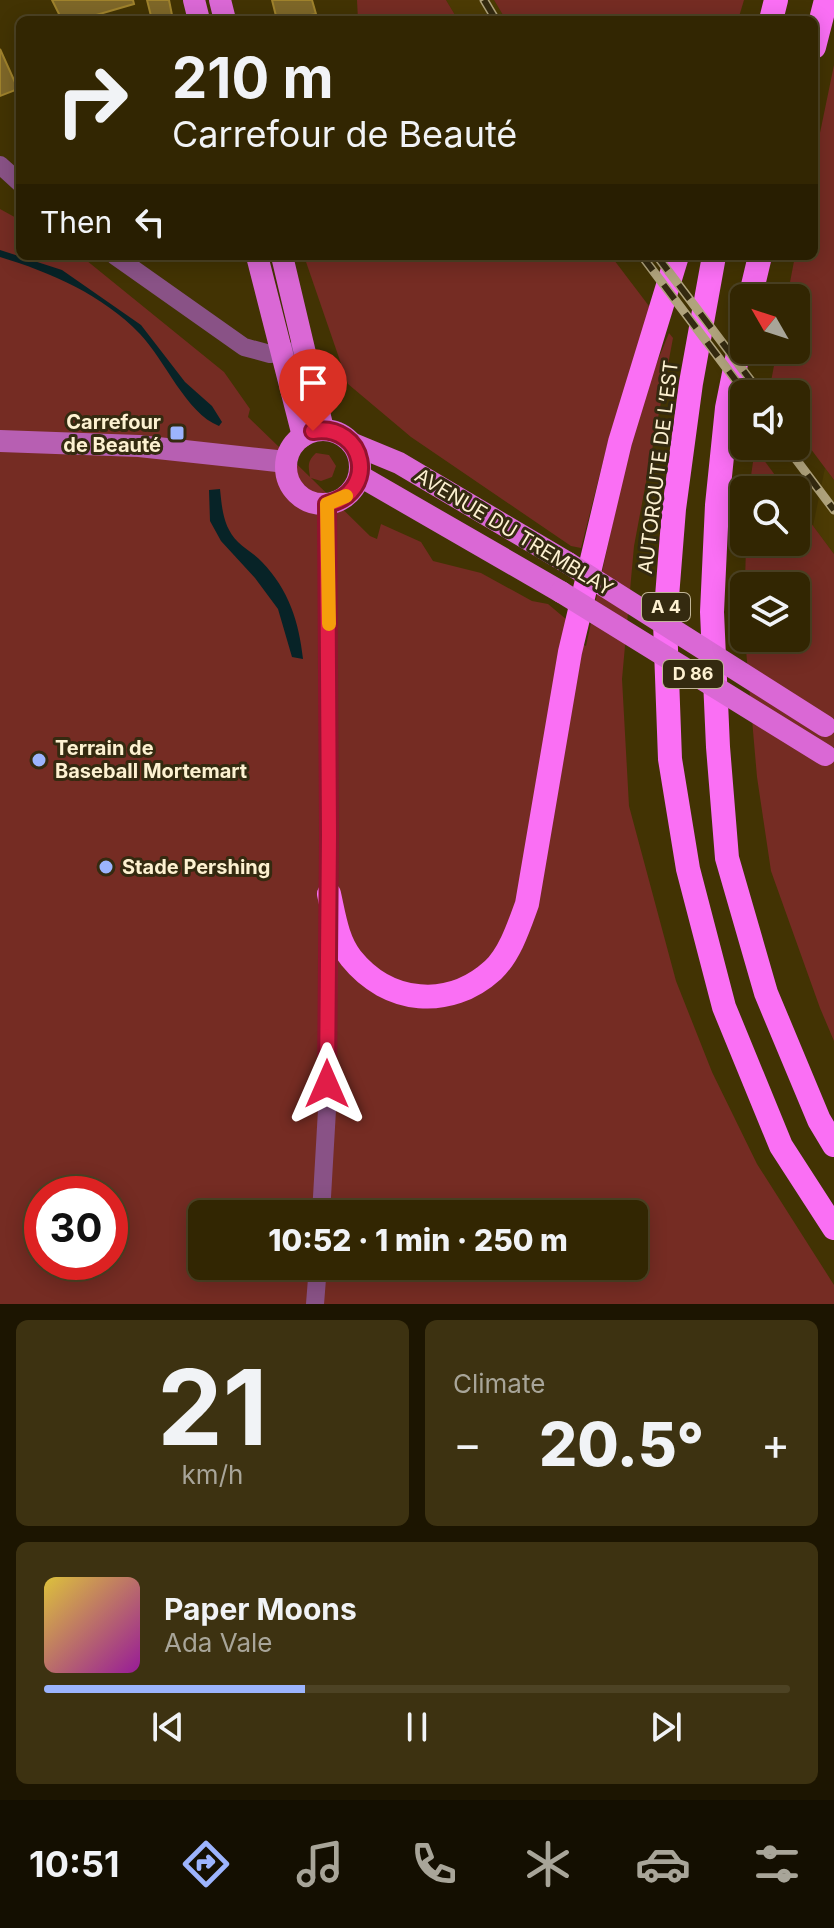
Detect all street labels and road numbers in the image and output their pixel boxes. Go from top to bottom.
street label: AUTOROUTE DE L’EST [633,359,683,575]
street label: AVENUE DU TREMBLAY [411,463,618,601]
road number: A 4 [642,593,690,621]
road number: D 86 [663,660,723,688]

